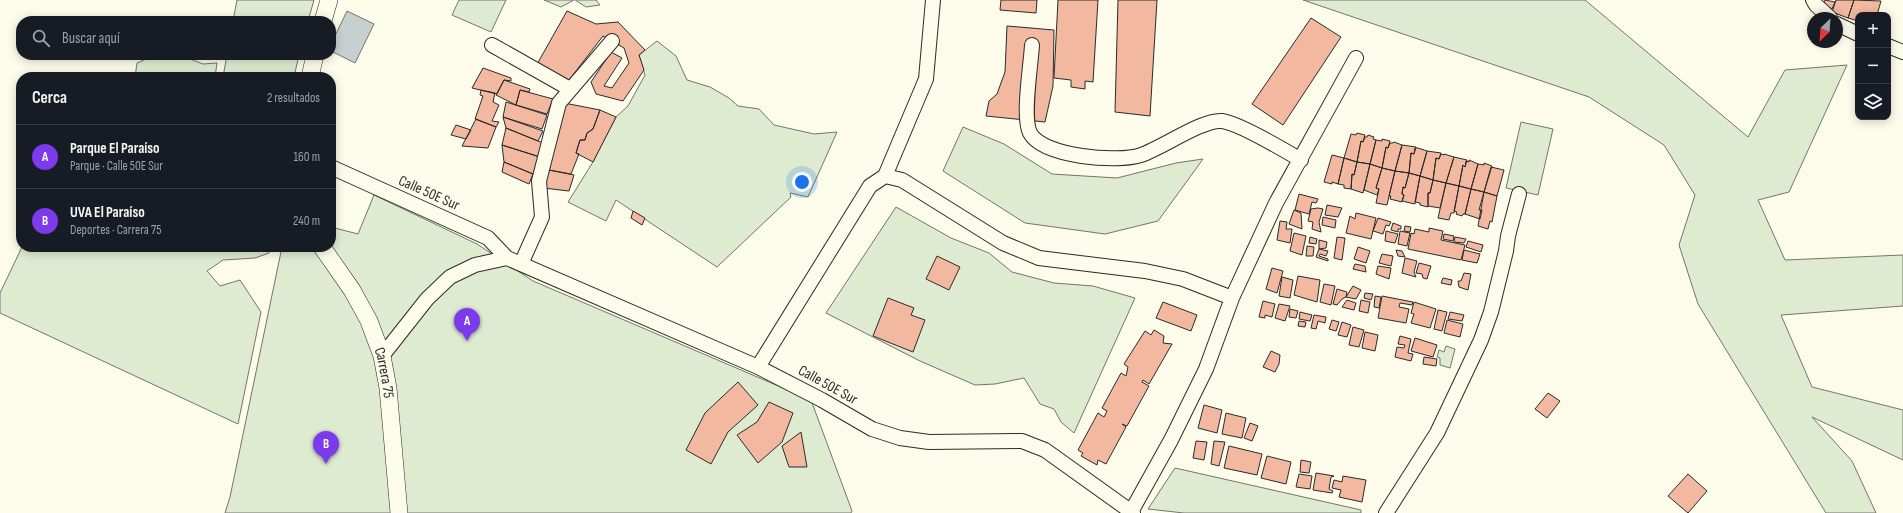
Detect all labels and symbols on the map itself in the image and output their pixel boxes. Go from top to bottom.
north arrow [1807,12,1843,48]
street label: Calle 50E Sur [395,171,463,215]
your location [792,172,812,192]
pin: A [454,308,480,341]
street label: Carrera 75 [370,344,398,399]
street label: Calle 50E Sur [795,361,862,409]
pin: B [313,431,339,464]

